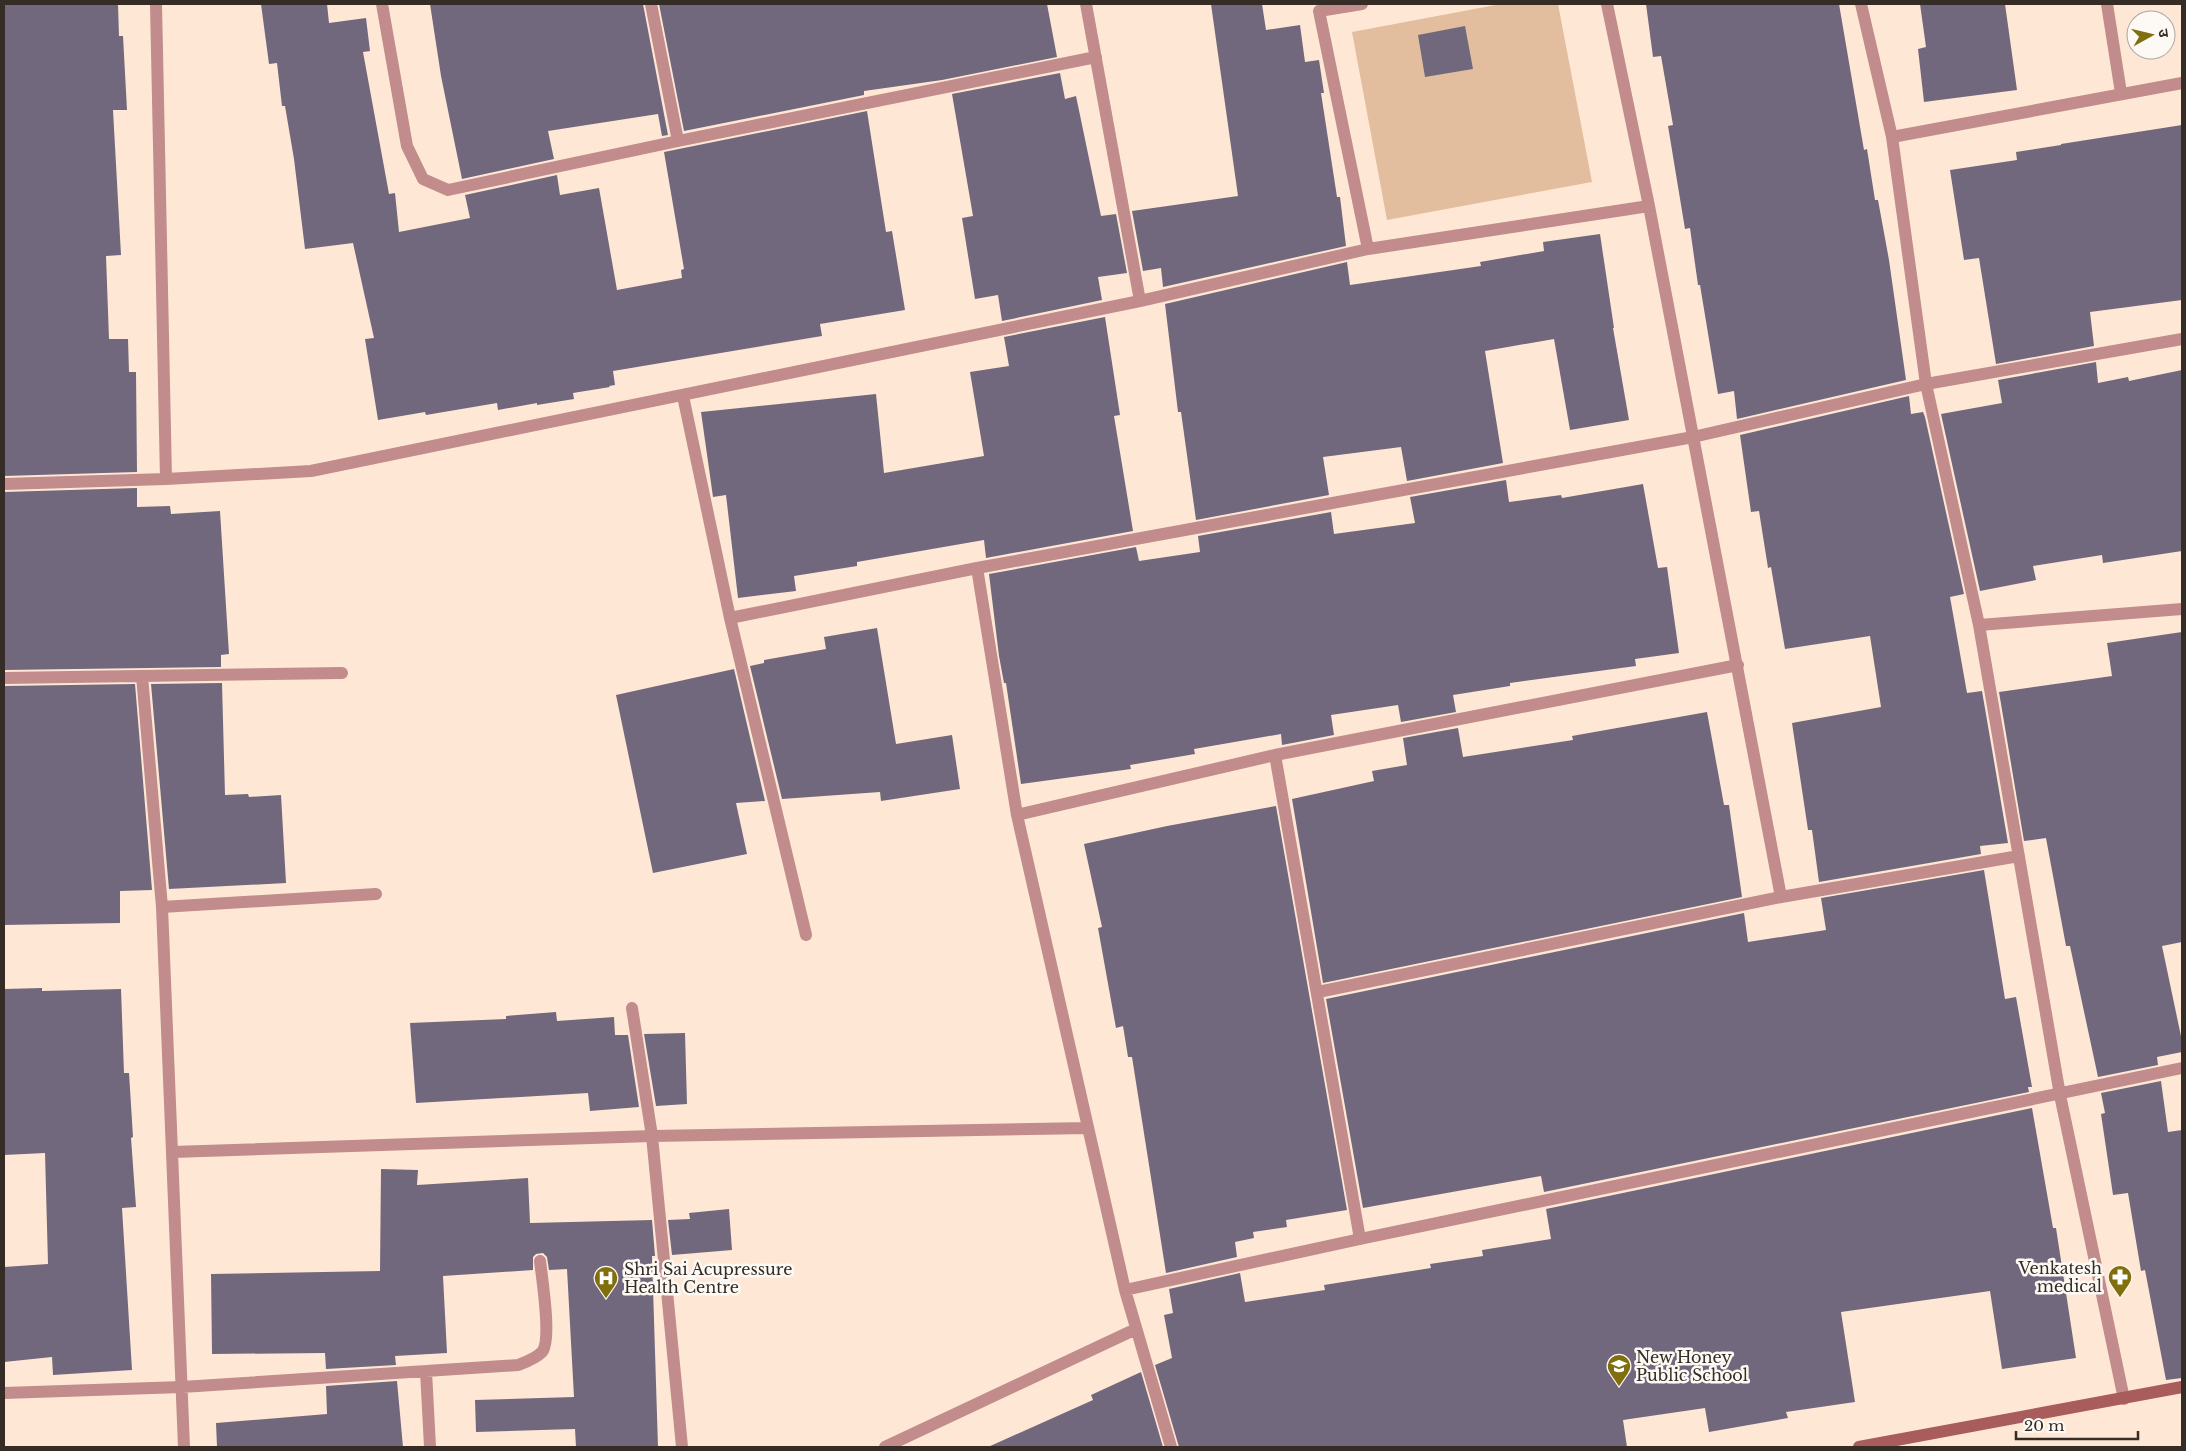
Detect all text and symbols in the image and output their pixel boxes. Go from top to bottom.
north arrow [2126,10,2176,60]
text: उ [2154,28,2173,39]
place label: Venkatesh medical [2017,1258,2102,1296]
place label: Shri Sai Acupressure Health Centre [624,1259,792,1297]
pharmacy icon: Venkatesh medical [2107,1264,2133,1298]
hospital icon: Shri Sai Acupressure Health Centre [593,1265,619,1299]
place label: New Honey Public School [1636,1347,1748,1385]
school or university icon: New Honey Public School [1606,1353,1632,1387]
scale bar [2016,1408,2138,1440]
text: 20 m [2024,1416,2064,1435]

